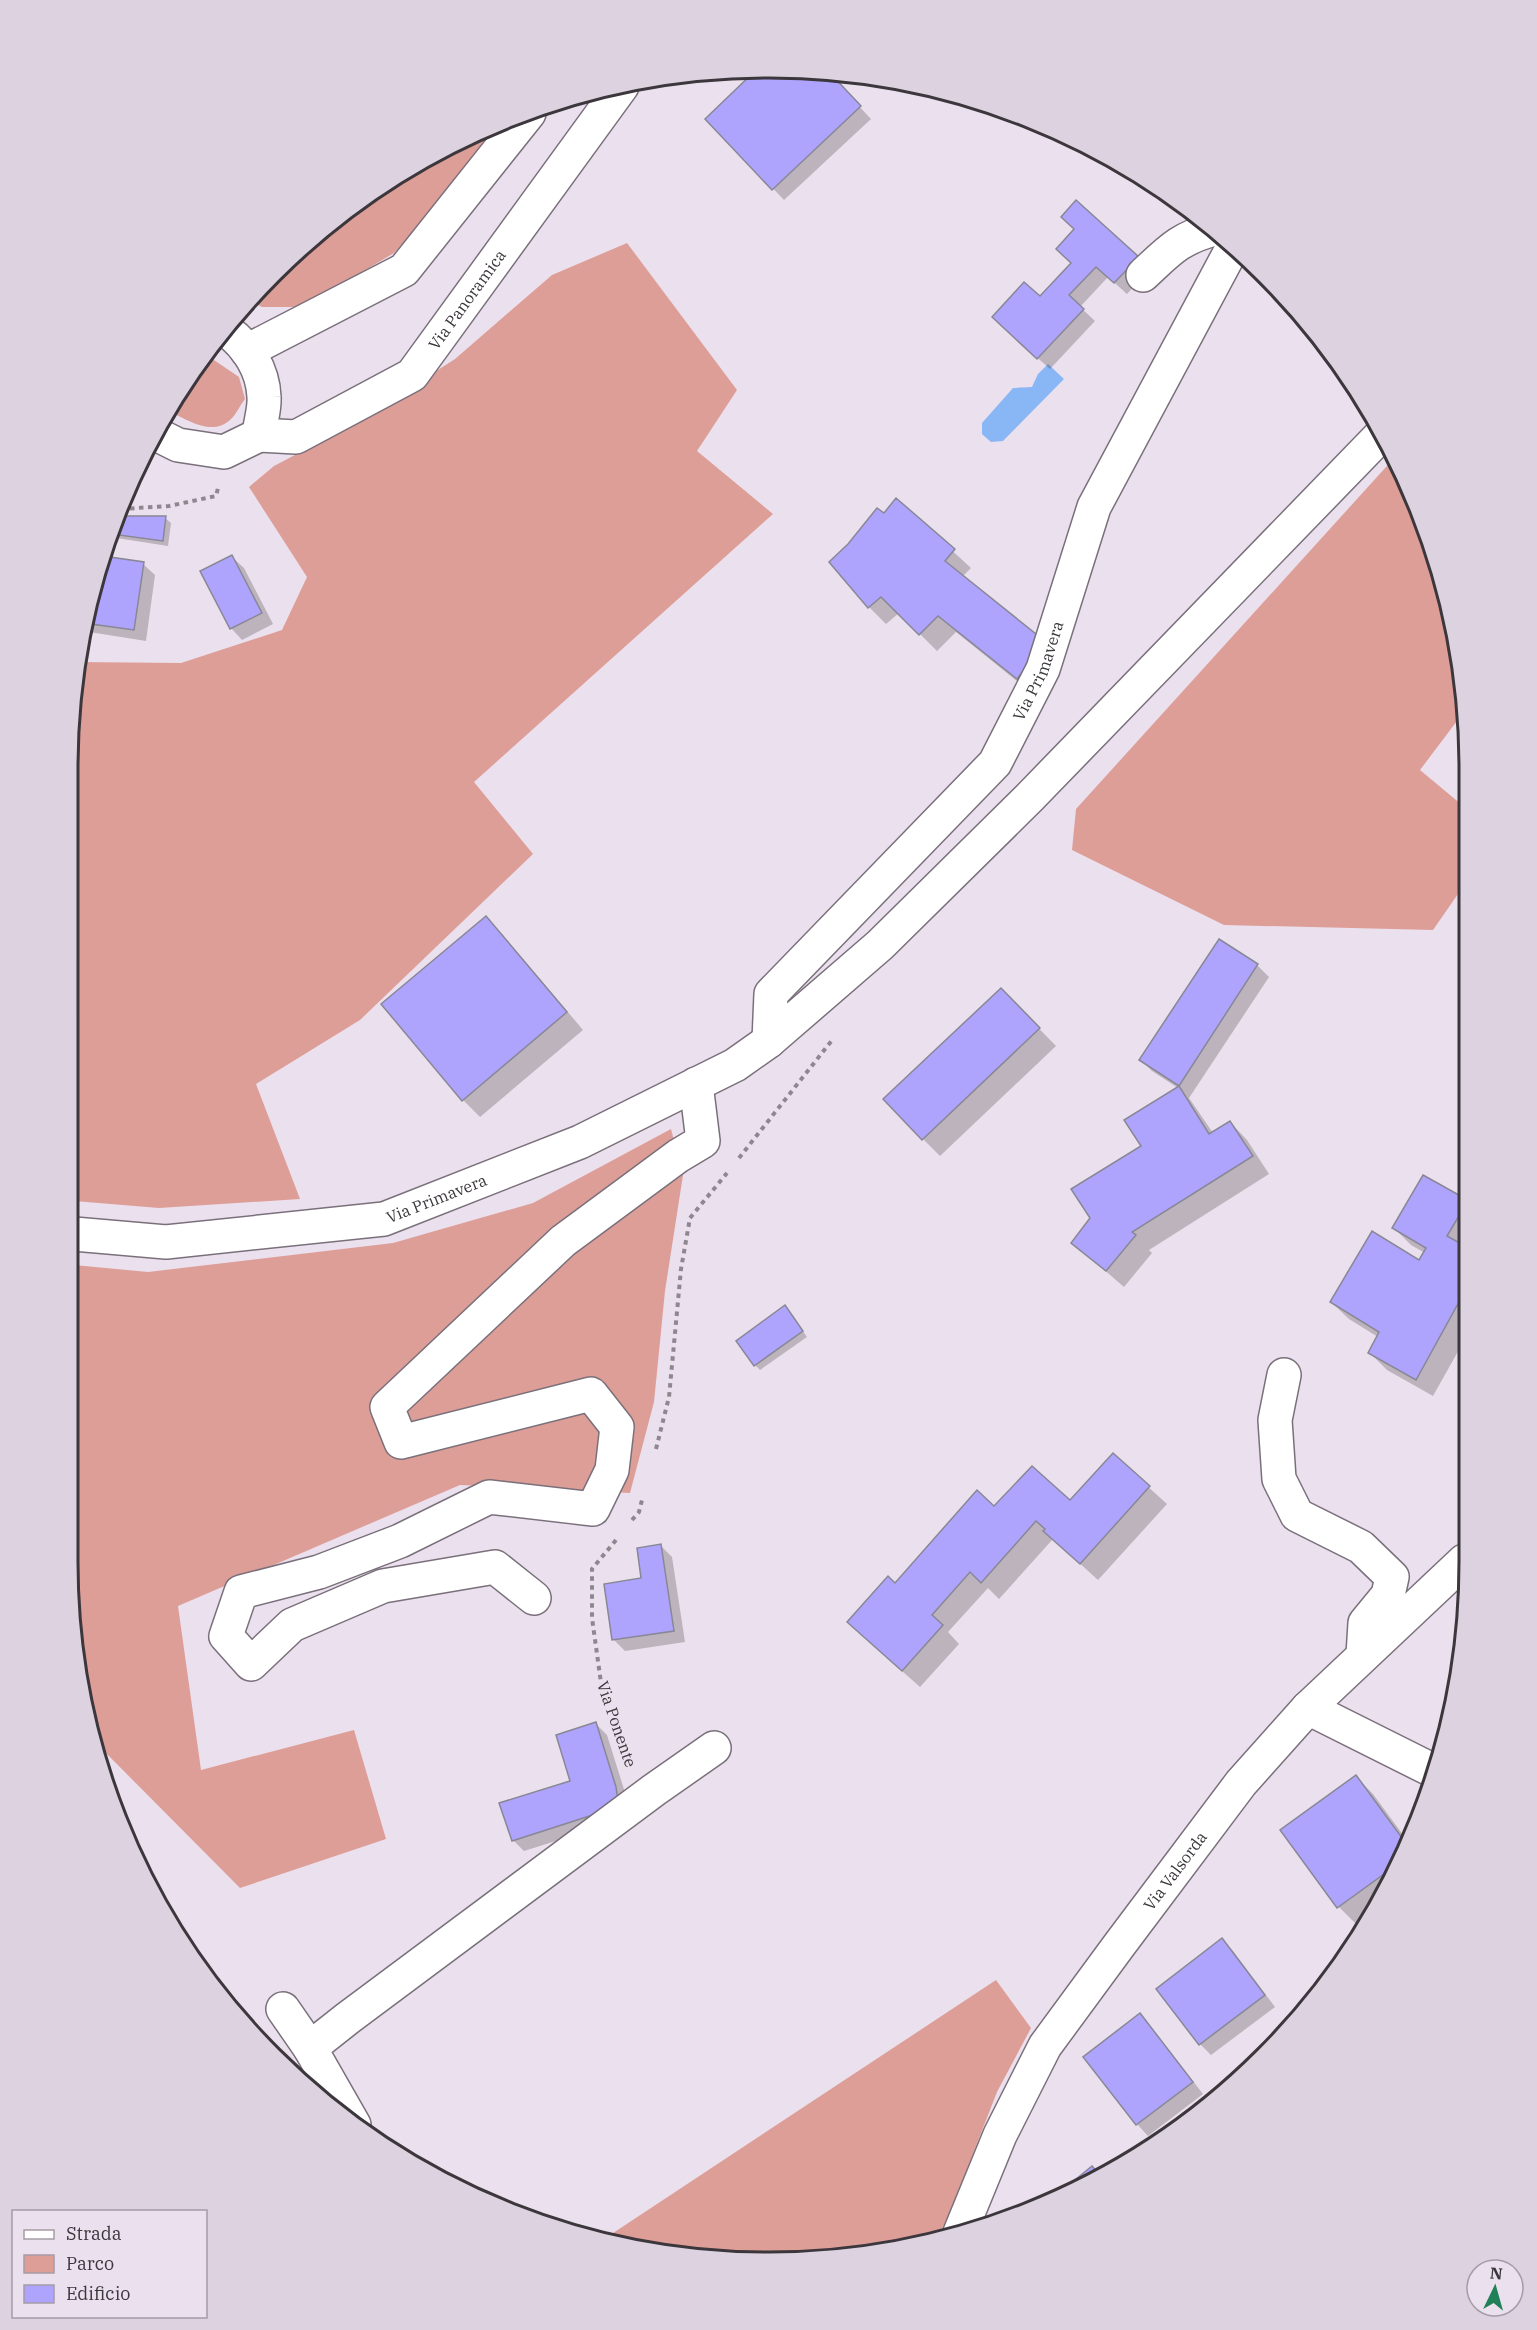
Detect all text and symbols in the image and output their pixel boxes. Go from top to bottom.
street label: Via Panoramica [424,245,510,353]
street label: Via Primavera [1008,618,1068,724]
street label: Via Primavera [383,1170,490,1227]
street label: Via Ponente [593,1678,641,1770]
street label: Via Valsorda [1139,1827,1211,1914]
legend [12,2210,207,2318]
text: Strada [66,2222,122,2245]
text: Parco [66,2252,114,2275]
north arrow [1465,2258,1525,2318]
text: N [1489,2263,1503,2284]
text: Edificio [66,2282,130,2305]

